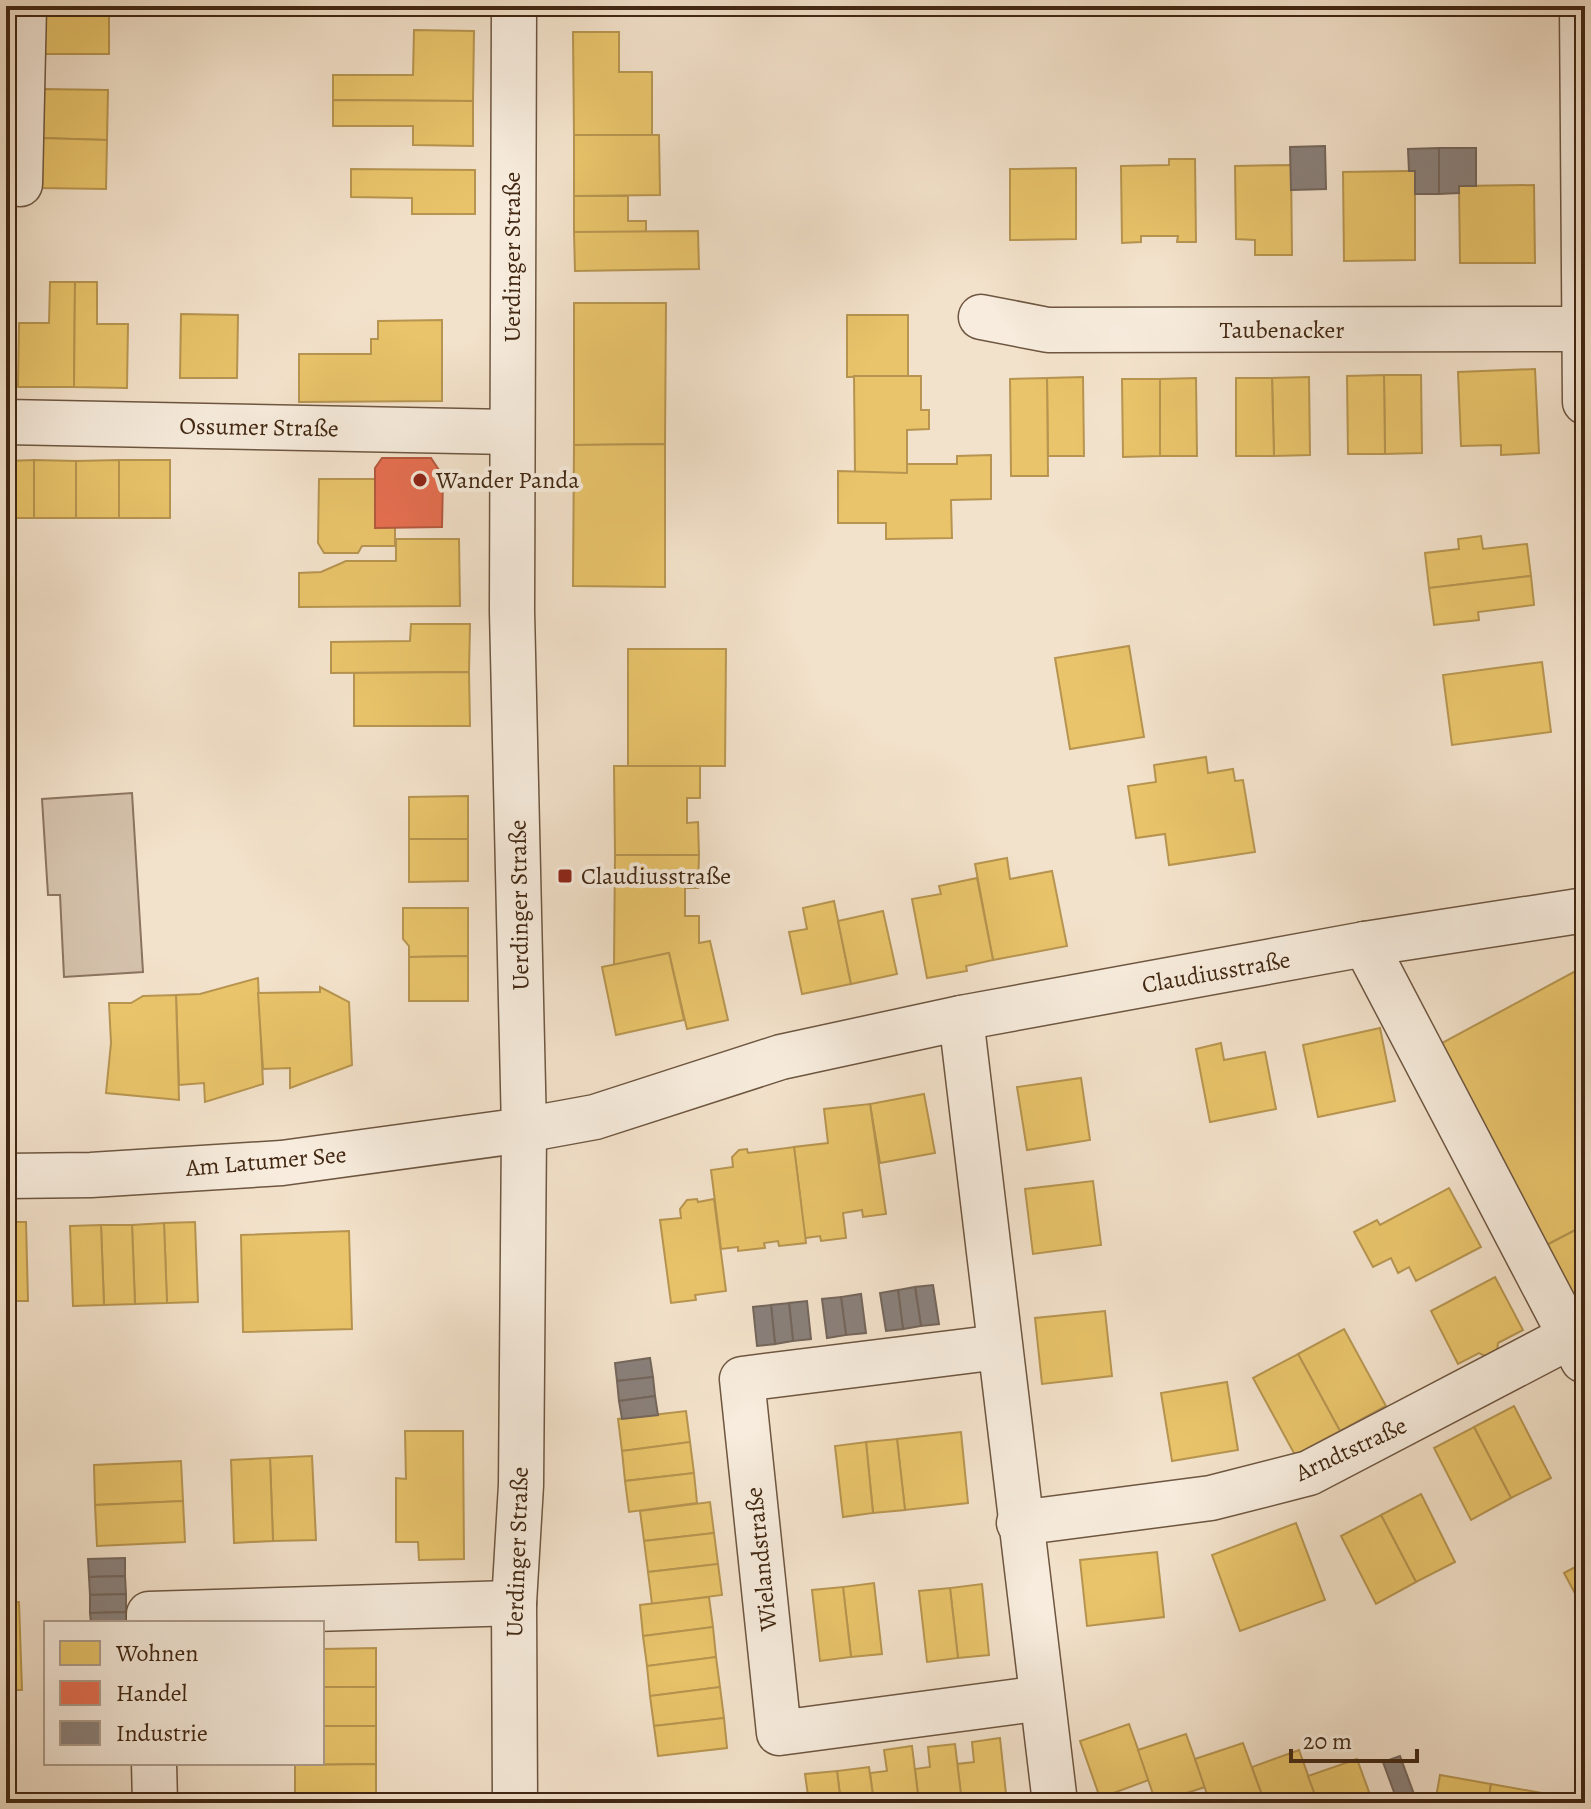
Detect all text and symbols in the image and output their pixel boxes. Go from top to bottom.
street label: Uerdinger Straße [496,172,528,342]
street label: Taubenacker [1220,314,1344,346]
street label: Ossumer Straße [179,410,339,444]
place label: Wander Panda [435,464,580,496]
marker: Wander Panda [411,471,429,489]
street label: Uerdinger Straße [502,819,536,991]
place label: Claudiusstraße [581,860,731,892]
marker: Claudiusstraße [556,867,574,885]
street label: Claudiusstraße [1139,943,1293,1001]
street label: Am Latumer See [183,1138,348,1184]
street label: Arndtstraße [1289,1409,1412,1489]
street label: Uerdinger Straße [498,1466,536,1638]
street label: Wielandstraße [738,1485,785,1634]
legend [44,1621,324,1765]
text: Wohnen [115,1637,198,1669]
text: Handel [116,1677,188,1709]
scale bar [1291,1713,1417,1763]
text: Industrie [116,1717,208,1749]
text: 20 m [1303,1725,1352,1757]

